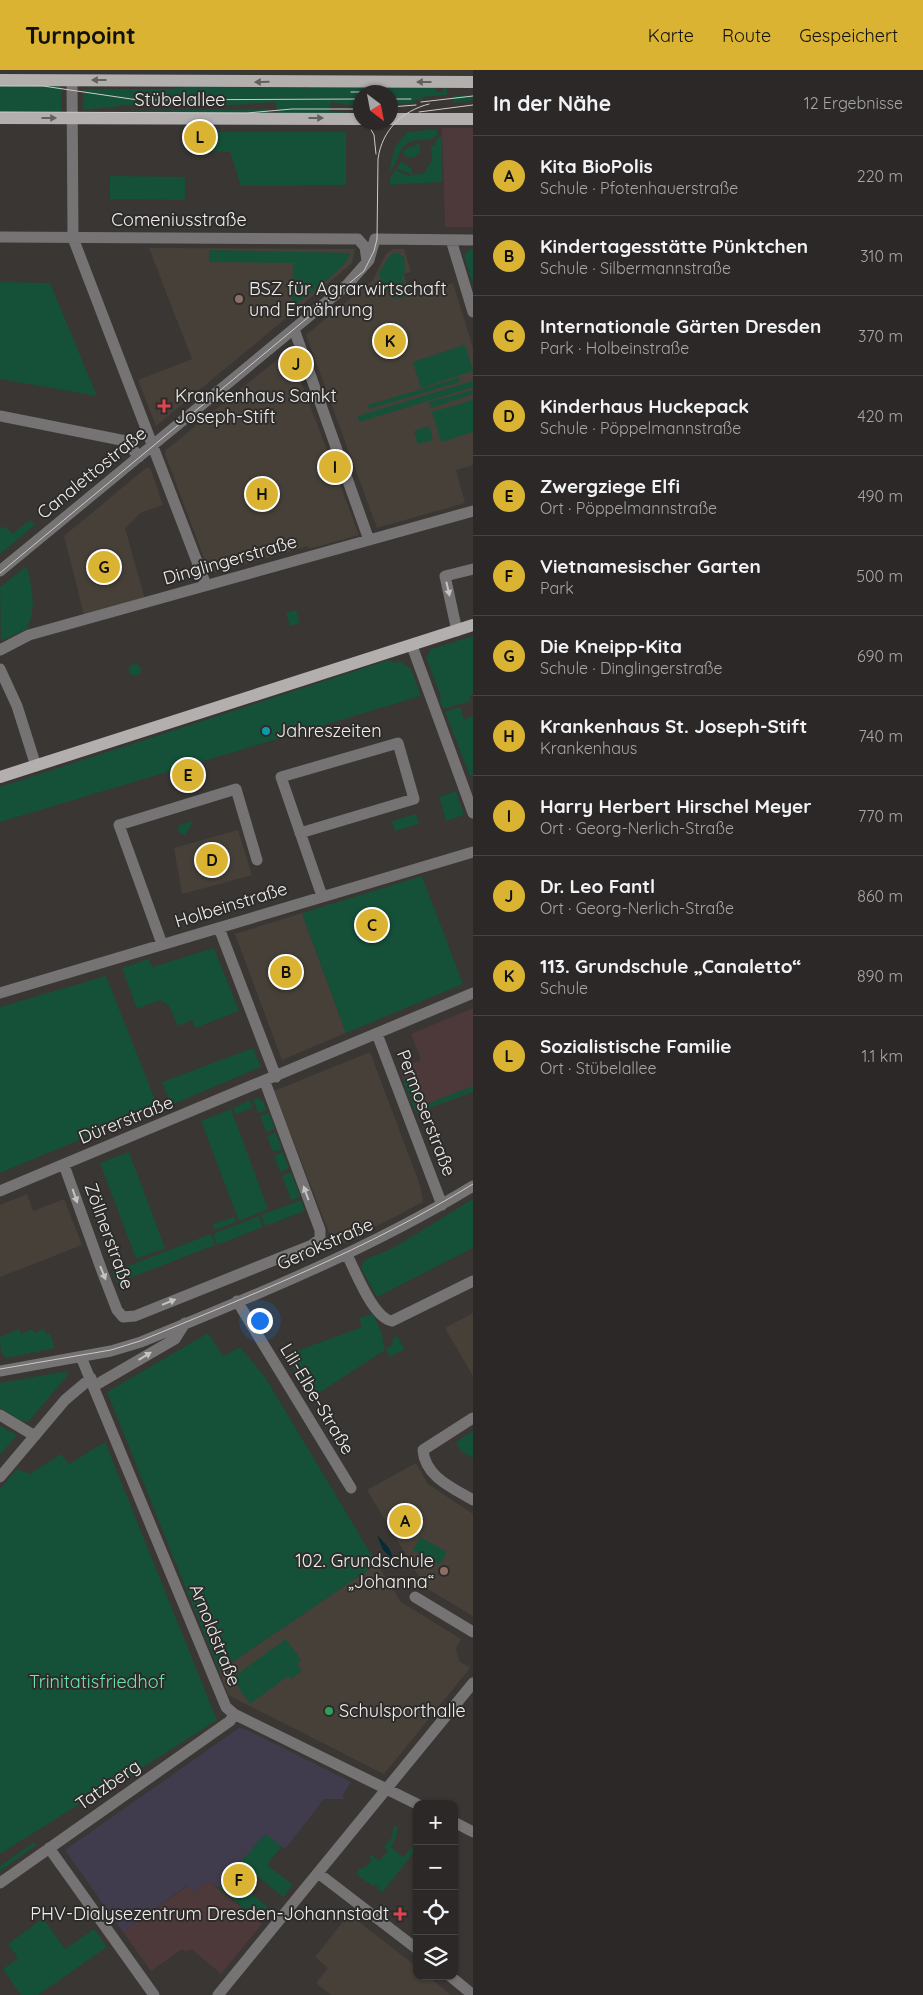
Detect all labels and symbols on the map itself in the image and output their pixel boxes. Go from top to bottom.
one-way arrow [91,76,107,84]
one-way arrow [254,79,270,87]
one-way arrow [416,79,432,87]
north arrow [353,85,398,130]
street label: Stübelallee [134,88,226,111]
one-way arrow [41,114,57,122]
one-way arrow [308,114,324,122]
pin: L [184,118,216,156]
street label: Comeniusstraße [111,208,247,231]
place label: BSZ für Agrarwirtschaft und Ernährung [249,277,447,321]
marker: BSZ für Agrarwirtschaft und Ernährung [233,293,245,305]
pin: K [374,322,406,360]
pin: J [280,345,312,383]
place label: Krankenhaus Sankt Joseph-Stift [175,384,337,428]
marker: Krankenhaus Sankt Joseph-Stift [157,399,171,413]
street label: Canalettostraße [32,421,151,524]
pin: I [319,448,351,486]
pin: H [246,475,278,513]
street label: Dinglingerstraße [160,529,299,590]
pin: G [88,548,120,586]
one-way arrow [444,581,452,596]
place label: Jahreszeiten [276,719,382,742]
marker: Jahreszeiten [260,725,272,737]
pin: E [172,756,204,794]
pin: D [196,841,228,879]
street label: Holbeinstraße [172,876,290,933]
pin: C [356,906,388,944]
pin: B [270,953,302,991]
street label: Permoserstraße [392,1046,461,1179]
street label: Dürerstraße [75,1090,177,1149]
street label: Zöllnerstraße [80,1180,139,1292]
one-way arrow [302,1185,310,1200]
one-way arrow [72,1188,79,1203]
street label: Gerokstraße [273,1212,376,1275]
one-way arrow [100,1265,107,1280]
one-way arrow [162,1298,176,1306]
your location [247,1308,273,1334]
street label: Lili-Elbe-Straße [275,1339,360,1459]
one-way arrow [139,1352,152,1361]
pin: A [389,1502,421,1540]
place label: 102. Grundschule „Johanna“ [295,1549,434,1593]
marker: 102. Grundschule „Johanna“ [438,1565,450,1577]
street label: Arnoldstraße [185,1580,246,1689]
park label: Trinitatisfriedhof [29,1670,166,1693]
place label: Schulsporthalle [339,1699,466,1722]
marker: Schulsporthalle [323,1705,335,1717]
street label: Tatzberg [71,1754,144,1815]
pin: F [223,1861,255,1899]
place label: PHV-Dialysezentrum Dresden-Johannstadt [30,1902,389,1925]
marker: PHV-Dialysezentrum Dresden-Johannstadt [393,1907,407,1921]

